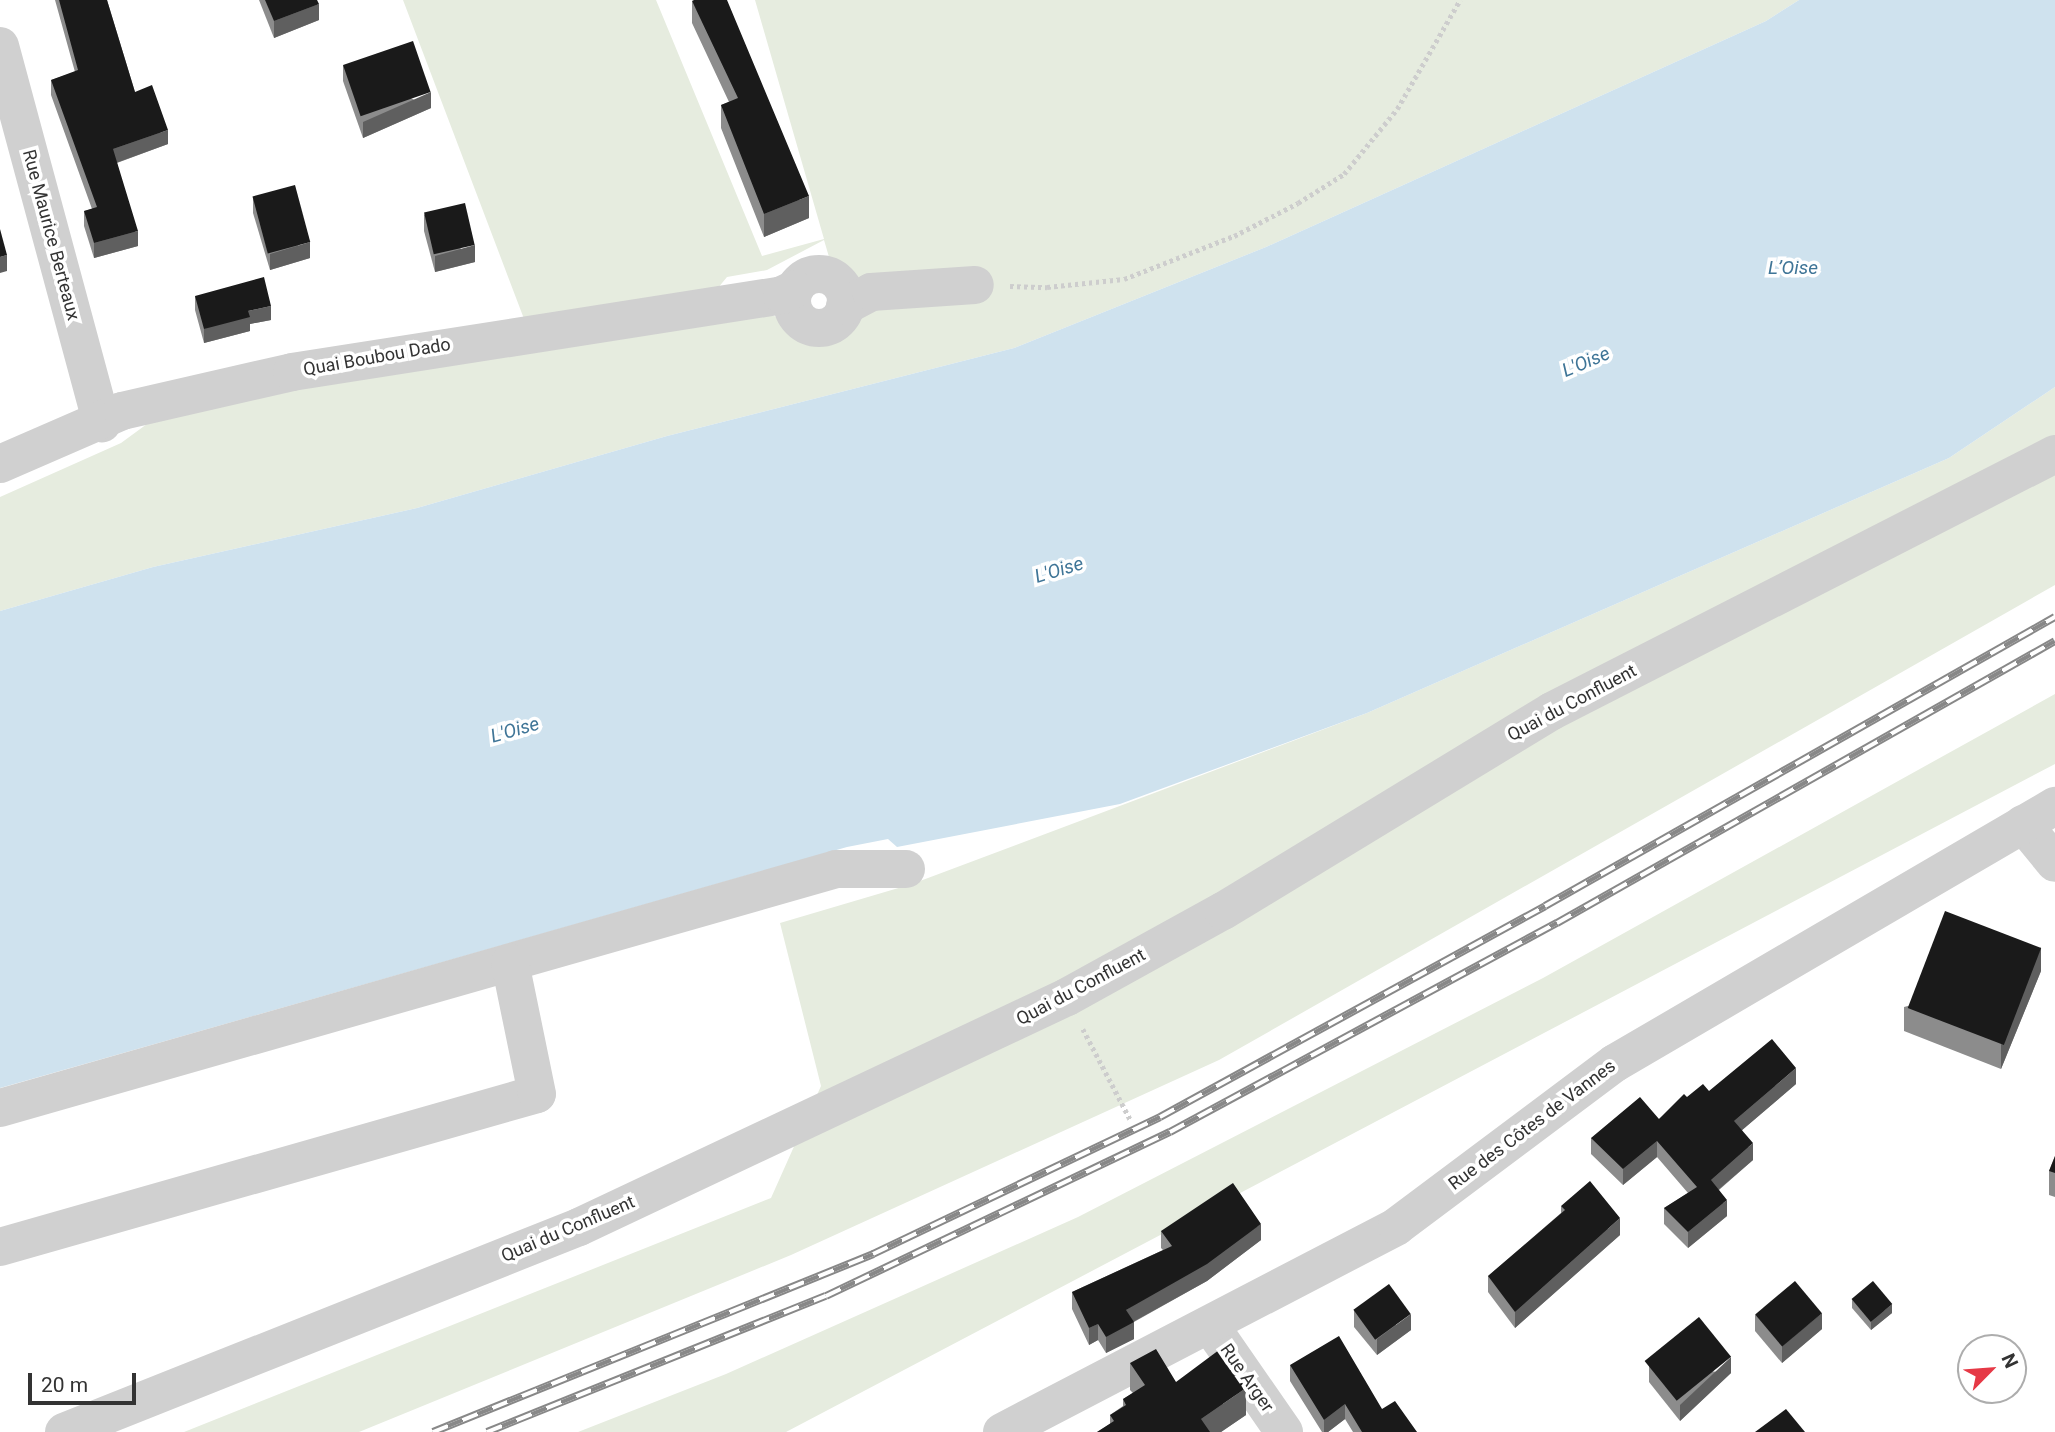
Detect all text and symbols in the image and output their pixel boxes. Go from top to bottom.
street label: Rue Maurice Berteaux [18,147,84,323]
water label: L’Oise [1768,257,1818,279]
street label: Quai Boubou Dado [302,333,452,381]
water label: L'Oise [1559,342,1613,382]
water label: L'Oise [1032,552,1086,588]
street label: Quai du Confluent [1504,660,1640,746]
water label: L'Oise [488,712,542,748]
street label: Quai du Confluent [1013,944,1149,1030]
street label: Rue des Côtes de Vannes [1444,1055,1620,1195]
street label: Quai du Confluent [498,1191,638,1267]
north arrow [1957,1334,2027,1404]
street label: Rue Arger [1216,1340,1278,1416]
text: N [1996,1350,2023,1372]
scale bar [32,1358,140,1402]
text: 20 m [41,1373,88,1397]

